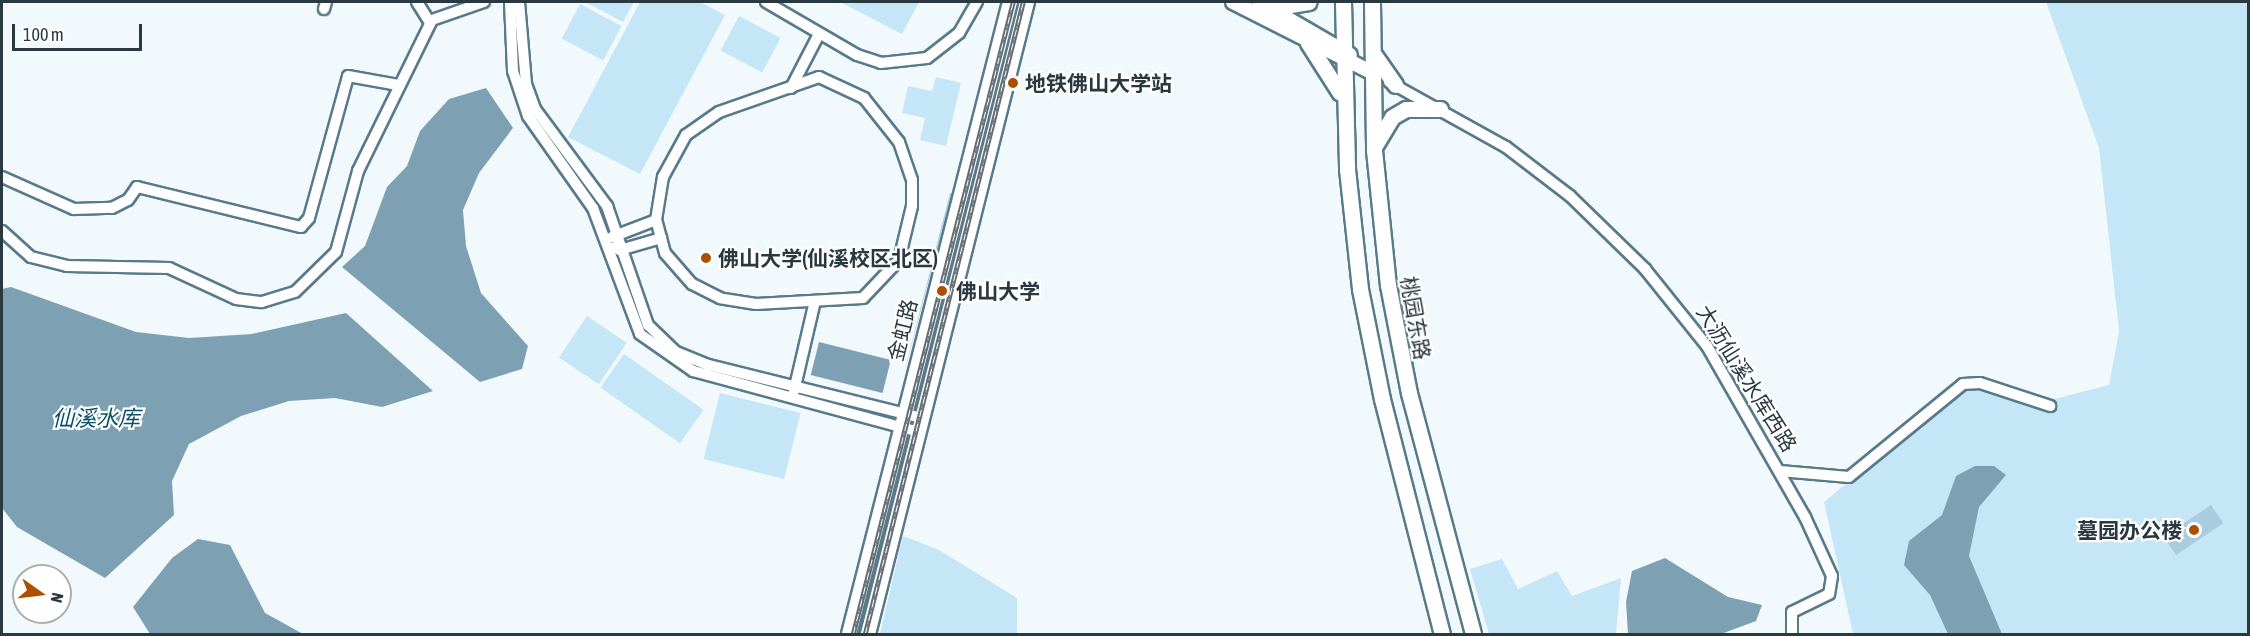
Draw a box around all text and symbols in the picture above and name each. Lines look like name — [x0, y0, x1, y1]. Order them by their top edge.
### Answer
scale bar — [15, 12, 146, 50]
text: 100 m — [23, 24, 64, 45]
place label: 地铁佛山大学站 — [1025, 70, 1172, 96]
marker: 地铁佛山大学站 — [1006, 76, 1020, 90]
place label: 佛山大学(仙溪校区北区) — [718, 245, 938, 271]
marker: 佛山大学(仙溪校区北区) — [699, 251, 713, 265]
street label: 桃园东路 — [1396, 274, 1436, 362]
place label: 佛山大学 — [956, 278, 1040, 304]
marker: 佛山大学 — [933, 282, 951, 300]
street label: 金虹路 — [882, 296, 922, 364]
street label: 大沥仙溪水库西路 — [1692, 300, 1802, 456]
water label: 仙溪水库 — [52, 406, 140, 432]
place label: 墓园办公楼 — [2077, 517, 2182, 543]
marker: 墓园办公楼 — [2187, 523, 2201, 537]
north arrow — [12, 564, 72, 624]
text: N — [48, 591, 67, 605]

